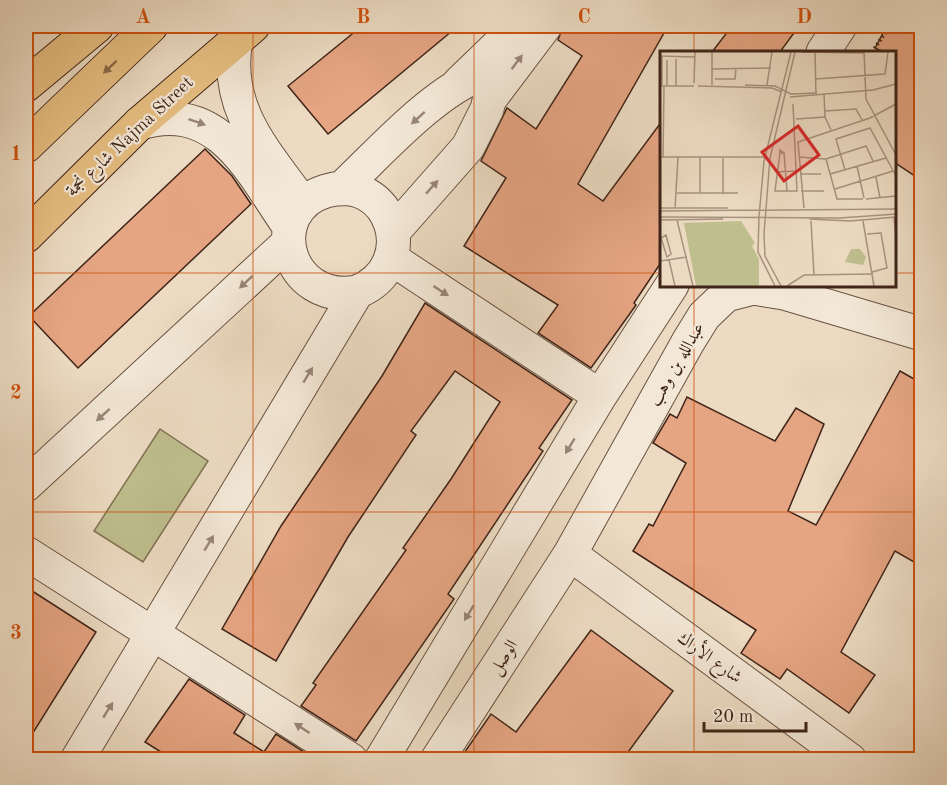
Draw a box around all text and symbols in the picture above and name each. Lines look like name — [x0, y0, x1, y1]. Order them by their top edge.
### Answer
text: A — [135, 8, 151, 28]
text: B — [356, 8, 370, 28]
text: C — [577, 8, 591, 28]
text: D — [796, 8, 812, 28]
inset map — [660, 51, 896, 286]
one-way arrow — [511, 54, 524, 70]
one-way arrow — [103, 59, 117, 73]
street label: شارع نجمة Najma Street — [62, 73, 200, 204]
one-way arrow — [410, 111, 425, 125]
one-way arrow — [188, 118, 206, 128]
text: 1 — [10, 145, 22, 165]
one-way arrow — [425, 180, 438, 195]
one-way arrow — [239, 275, 254, 288]
one-way arrow — [432, 285, 449, 296]
street label: عبدالله بن وهب — [646, 320, 710, 410]
one-way arrow — [303, 366, 313, 383]
text: 2 — [10, 384, 22, 404]
one-way arrow — [96, 408, 111, 421]
one-way arrow — [565, 438, 576, 454]
one-way arrow — [203, 535, 214, 551]
one-way arrow — [464, 605, 475, 621]
text: 3 — [10, 624, 22, 644]
street label: شارع الأراك — [671, 625, 748, 691]
street label: الوصل — [486, 637, 524, 680]
scale bar — [704, 695, 806, 733]
one-way arrow — [102, 702, 113, 718]
text: 20 m — [713, 708, 753, 726]
one-way arrow — [294, 723, 310, 734]

